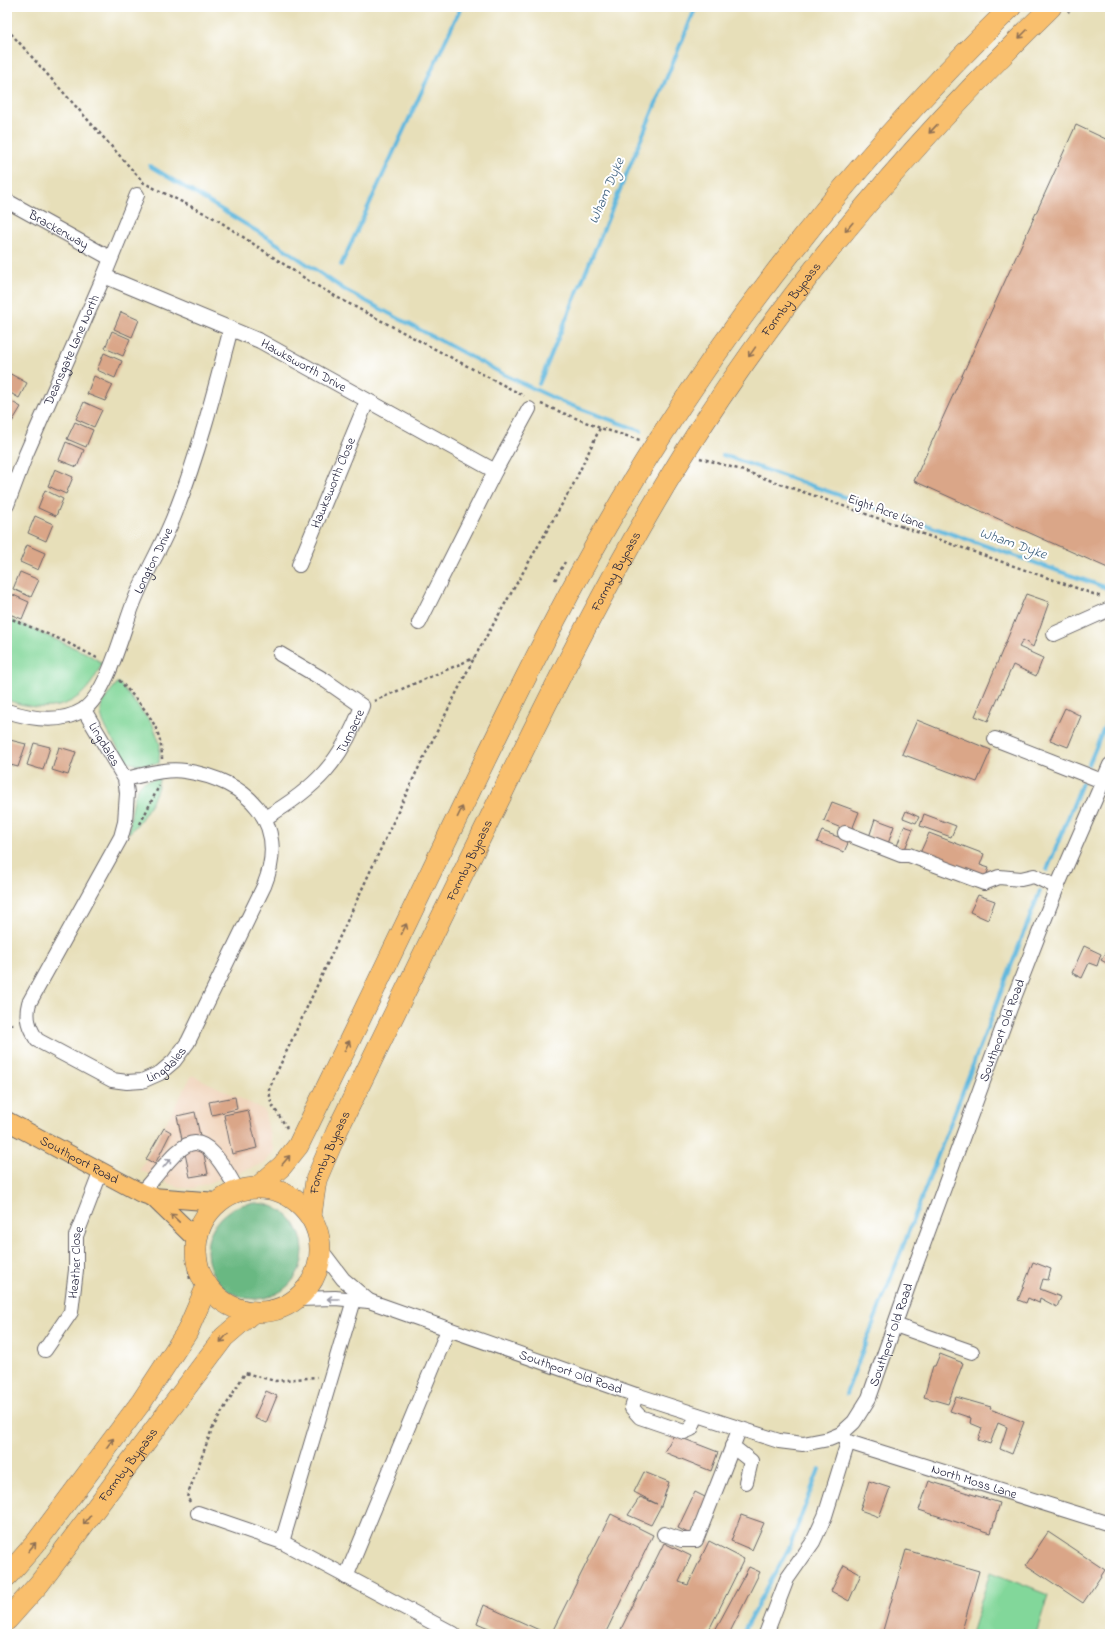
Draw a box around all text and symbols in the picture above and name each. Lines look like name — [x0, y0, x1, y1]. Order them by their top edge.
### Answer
one-way arrow — [1018, 29, 1028, 39]
one-way arrow — [929, 123, 938, 134]
water label: Wham Dyke — [584, 154, 631, 227]
street label: Brackenway — [24, 205, 92, 255]
one-way arrow — [844, 222, 853, 233]
street label: Formby Bypass — [756, 258, 826, 341]
street label: Deansgate Lane North — [39, 292, 104, 409]
street label: Hawksworth Drive — [257, 334, 350, 397]
one-way arrow — [748, 347, 756, 358]
street label: Hawksworth Close — [306, 434, 360, 531]
street label: Eight Acre Lane — [845, 489, 927, 536]
water label: Wham Dyke — [977, 523, 1050, 566]
street label: Longton Drive — [129, 524, 178, 597]
street label: Formby Bypass — [586, 527, 646, 616]
street label: Turnacre — [331, 707, 369, 757]
street label: Lingdales — [84, 719, 125, 770]
one-way arrow — [457, 806, 464, 818]
street label: Formby Bypass — [441, 816, 498, 905]
one-way arrow — [400, 923, 408, 935]
street label: Southport Old Road — [974, 976, 1030, 1084]
one-way arrow — [344, 1040, 351, 1052]
street label: Lingdales — [143, 1042, 191, 1087]
street label: Formby Bypass — [305, 1107, 355, 1196]
street label: Southport Road — [36, 1131, 123, 1189]
one-way arrow — [282, 1155, 291, 1166]
one-way arrow — [162, 1158, 171, 1169]
one-way arrow — [170, 1213, 180, 1223]
street label: Heather Close — [63, 1223, 89, 1300]
street label: Southport Old Road — [864, 1280, 918, 1389]
one-way arrow — [327, 1295, 340, 1303]
one-way arrow — [219, 1333, 228, 1343]
street label: Southport Old Road — [517, 1345, 626, 1399]
street label: Formby Bypass — [93, 1423, 163, 1507]
one-way arrow — [106, 1437, 115, 1448]
street label: North Moss Lane — [929, 1459, 1020, 1504]
one-way arrow — [83, 1515, 91, 1526]
one-way arrow — [28, 1541, 37, 1552]

